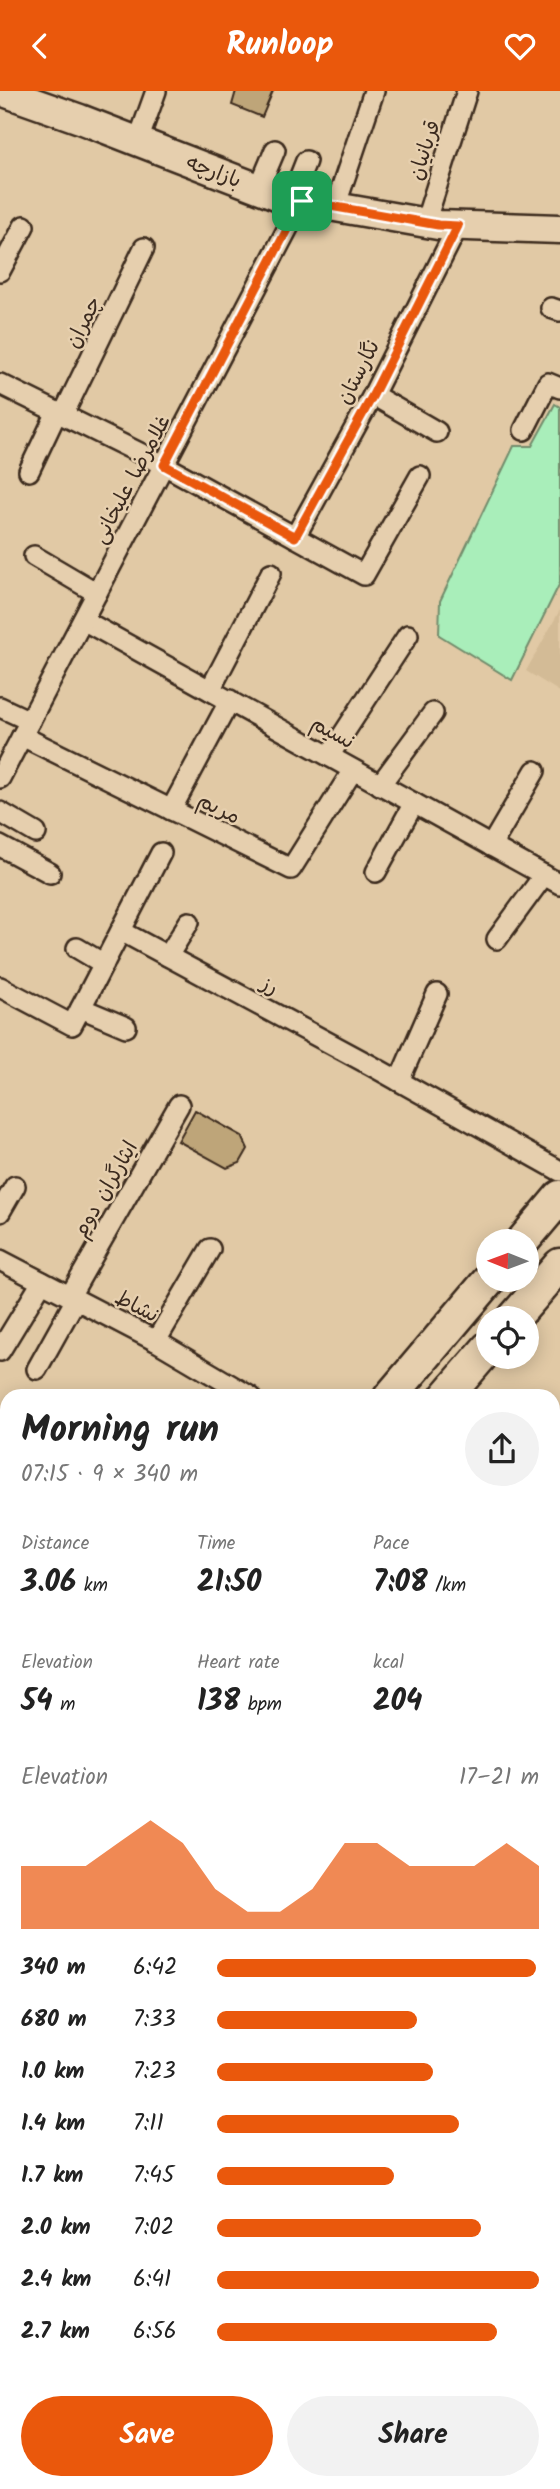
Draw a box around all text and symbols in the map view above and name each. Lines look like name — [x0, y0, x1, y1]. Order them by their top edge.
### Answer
text: Runloop — [226, 20, 334, 71]
icon: back — [21, 27, 59, 65]
icon: heart — [501, 27, 539, 65]
street label: قربانیان — [400, 116, 451, 185]
street label: بازارچه — [181, 147, 246, 198]
pin — [272, 171, 332, 231]
icon: arrive — [283, 182, 321, 220]
street label: چمران — [58, 291, 111, 354]
street label: نگارستان — [329, 335, 390, 411]
street label: غلامرضا علیخانی — [84, 409, 180, 550]
street label: نسیم — [304, 708, 360, 759]
street label: مریم — [191, 785, 246, 834]
street label: رز — [253, 967, 284, 1005]
street label: ایثارگران دوم — [65, 1135, 147, 1244]
north arrow — [476, 1229, 539, 1291]
map controls — [476, 1229, 539, 1369]
street label: نشاط — [108, 1282, 164, 1332]
button: locate — [476, 1306, 539, 1369]
text: Morning run — [21, 1401, 219, 1461]
button: share — [465, 1412, 539, 1486]
text: 07:15 · 9 × 340 m — [21, 1457, 198, 1493]
text: Distance — [21, 1529, 89, 1559]
text: Time — [197, 1529, 235, 1559]
text: Pace — [373, 1529, 409, 1559]
text: 3.06 — [21, 1559, 76, 1607]
text: 21:50 — [197, 1559, 262, 1607]
text: 7:08 — [373, 1559, 428, 1607]
text: km — [76, 1571, 108, 1601]
text: /km — [428, 1571, 466, 1601]
text: Elevation — [21, 1648, 93, 1678]
text: Heart rate — [197, 1648, 280, 1678]
text: kcal — [373, 1648, 404, 1678]
text: 54 — [21, 1678, 53, 1726]
text: 138 — [197, 1678, 240, 1726]
text: 204 — [373, 1678, 422, 1726]
text: m — [53, 1690, 75, 1720]
text: bpm — [240, 1690, 282, 1720]
text: Elevation — [21, 1760, 108, 1796]
text: 17–21 m — [459, 1760, 539, 1796]
text: 340 m — [21, 1950, 86, 1986]
text: 6:42 — [133, 1950, 177, 1986]
text: 680 m — [21, 2002, 87, 2038]
text: 7:33 — [133, 2002, 176, 2038]
text: 1.0 km — [21, 2054, 84, 2090]
text: 7:23 — [133, 2054, 176, 2090]
text: 1.4 km — [21, 2106, 85, 2142]
text: 7:11 — [133, 2106, 164, 2142]
text: 1.7 km — [21, 2158, 83, 2194]
text: 7:45 — [133, 2158, 174, 2194]
text: 2.0 km — [21, 2210, 91, 2246]
text: 7:02 — [133, 2210, 174, 2246]
text: 2.4 km — [21, 2262, 91, 2298]
text: 6:41 — [133, 2262, 171, 2298]
text: 2.7 km — [21, 2314, 90, 2350]
text: 6:56 — [133, 2314, 177, 2350]
button: Save — [21, 2396, 273, 2476]
button: Share — [287, 2396, 539, 2476]

